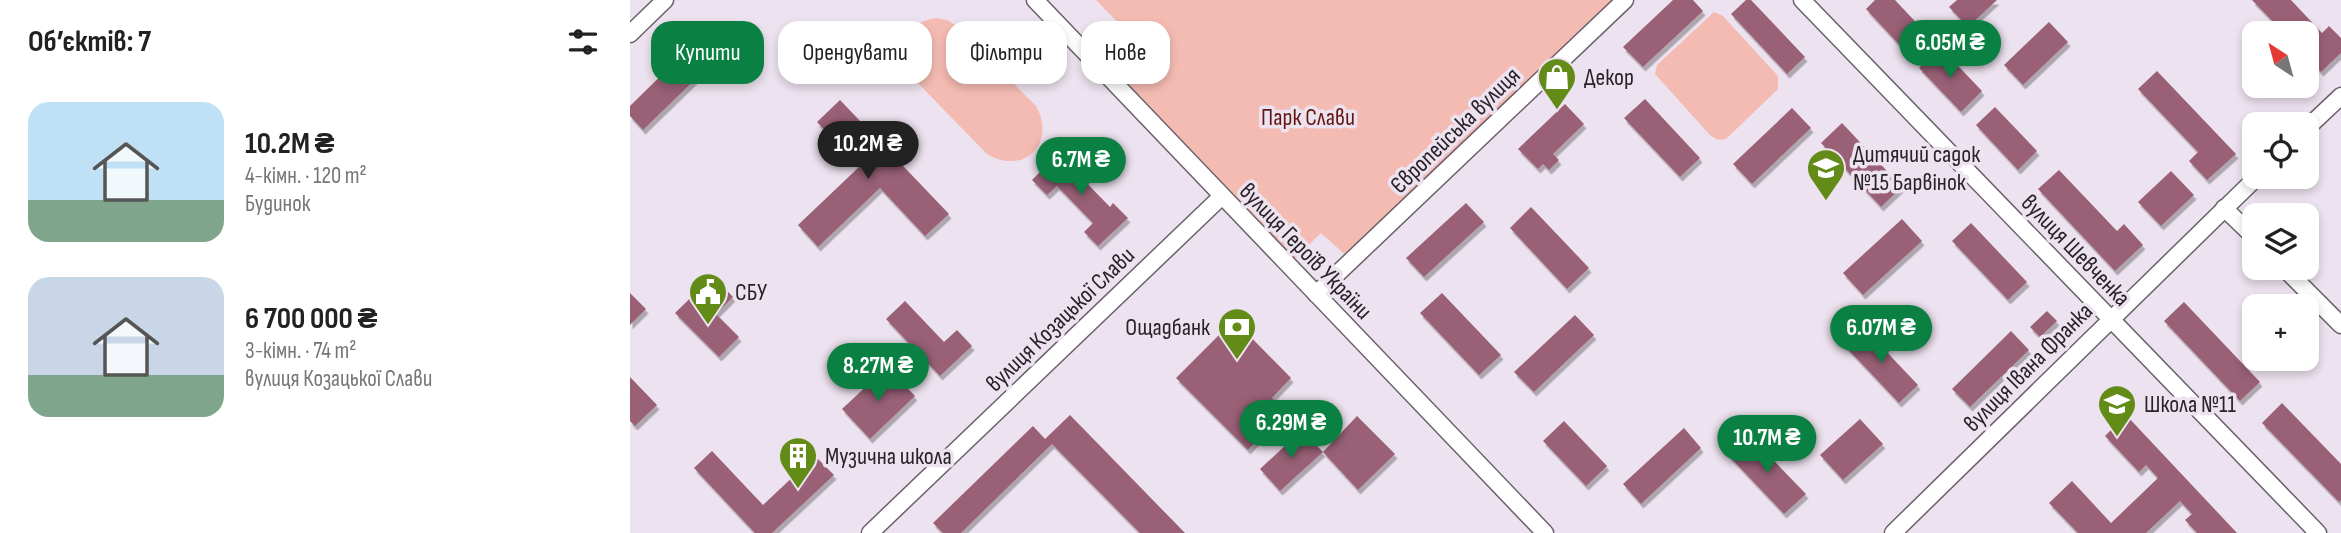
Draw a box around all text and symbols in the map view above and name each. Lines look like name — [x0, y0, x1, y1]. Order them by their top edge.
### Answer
pin: 6.05M ₴ — [1885, 20, 2015, 80]
chip: Купити — [651, 21, 764, 84]
chip: Орендувати — [778, 21, 932, 84]
chip: Фільтри — [946, 21, 1067, 84]
chip: Нове — [1081, 21, 1170, 84]
north arrow — [2242, 21, 2319, 98]
map controls — [2242, 21, 2319, 371]
icon: filters — [564, 23, 602, 61]
text: Об’єктів: 7 — [28, 24, 151, 60]
text: 6.05M ₴ — [1915, 29, 1985, 57]
shop icon: Декор — [1536, 56, 1578, 111]
street label: Європейська вулиця — [1384, 61, 1526, 200]
place label: Декор — [1584, 63, 1634, 92]
park label: Парк Слави — [1261, 103, 1355, 132]
button: locate — [2242, 112, 2319, 189]
pin: 10.2M ₴ — [803, 122, 933, 181]
text: 10.2M ₴ — [245, 126, 335, 162]
icon: home — [84, 130, 168, 214]
text: 10.2M ₴ — [834, 130, 902, 158]
pin: 6.7M ₴ — [1024, 138, 1138, 197]
place label: Дитячий садок №15 Барвінок — [1853, 140, 1981, 197]
text: 6.7M ₴ — [1052, 146, 1110, 174]
school or university icon: Дитячий садок №15 Барвінок — [1805, 147, 1847, 202]
text: 4-кімн. · 120 m² — [245, 162, 367, 190]
street label: вулиця Героїв України — [1233, 177, 1378, 326]
street label: вулиця Шевченка — [2015, 188, 2136, 312]
text: Будинок — [245, 190, 310, 218]
button: layers — [2242, 203, 2319, 280]
street label: вулиця Козацької Слави — [980, 241, 1141, 398]
public building icon: СБУ — [687, 271, 729, 326]
place label: СБУ — [735, 278, 767, 307]
button: + — [2242, 294, 2319, 371]
street label: вулиця Івана Франка — [1958, 297, 2099, 438]
text: 6 700 000 ₴ — [245, 301, 378, 337]
icon: home — [84, 305, 168, 389]
bank icon: Ощадбанк — [1216, 306, 1258, 361]
pin: 6.07M ₴ — [1816, 306, 1946, 365]
place label: Ощадбанк — [1125, 313, 1211, 342]
text: 6.07M ₴ — [1846, 314, 1916, 342]
text: 3-кімн. · 74 m² — [245, 337, 356, 365]
pin: 8.27M ₴ — [813, 344, 943, 403]
text: 8.27M ₴ — [843, 352, 913, 380]
text: вулиця Козацької Слави — [245, 365, 432, 393]
school or university icon: Школа №11 — [2096, 383, 2138, 438]
place label: Школа №11 — [2144, 390, 2236, 419]
pin: 6.29M ₴ — [1226, 400, 1356, 460]
text: 6.29M ₴ — [1256, 409, 1326, 437]
pin: 10.7M ₴ — [1702, 416, 1832, 475]
text: 10.7M ₴ — [1733, 424, 1801, 452]
building icon: Музична школа — [777, 435, 819, 490]
place label: Музична школа — [825, 442, 952, 471]

